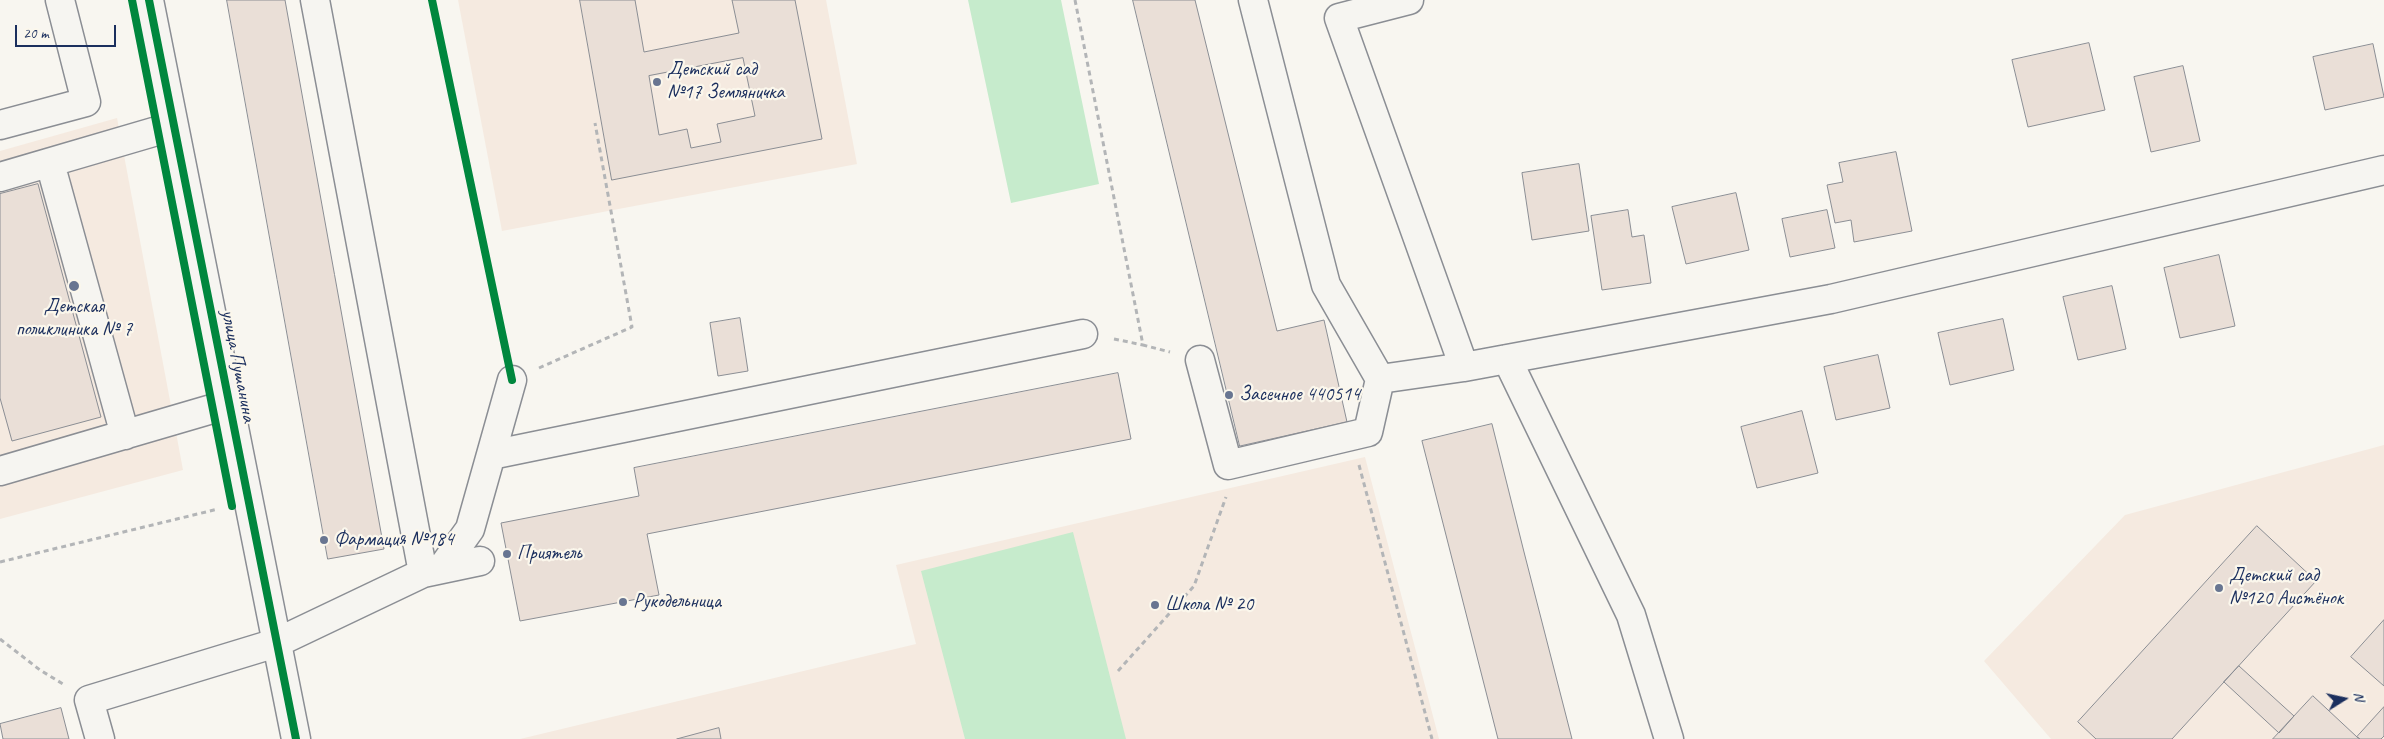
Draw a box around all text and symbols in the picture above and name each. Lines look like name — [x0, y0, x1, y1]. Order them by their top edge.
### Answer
scale bar — [18, 15, 119, 47]
text: 20 m — [23, 24, 49, 43]
place label: Детский сад №17 Земляничка — [667, 58, 784, 105]
marker: Детский сад №17 Земляничка — [651, 76, 663, 88]
marker: Детская поликлиника № 7 — [67, 279, 81, 293]
place label: Детская поликлиника № 7 — [16, 295, 132, 342]
street label: улица Пушанина — [215, 308, 261, 424]
place label: Засечное 440514 — [1239, 383, 1360, 407]
marker: Засечное 440514 — [1223, 389, 1235, 401]
place label: Фармация №184 — [334, 528, 454, 552]
marker: Фармация №184 — [318, 534, 330, 546]
place label: Приятель — [517, 542, 582, 566]
marker: Приятель — [501, 548, 513, 560]
place label: Детский сад №120 Аистёнок — [2229, 564, 2343, 611]
marker: Детский сад №120 Аистёнок — [2213, 582, 2225, 594]
place label: Рукодельница — [633, 590, 721, 614]
place label: Школа № 20 — [1165, 593, 1253, 617]
marker: Рукодельница — [617, 596, 629, 608]
marker: Школа № 20 — [1149, 599, 1161, 611]
north arrow — [2319, 674, 2369, 724]
text: N — [2350, 691, 2368, 702]

